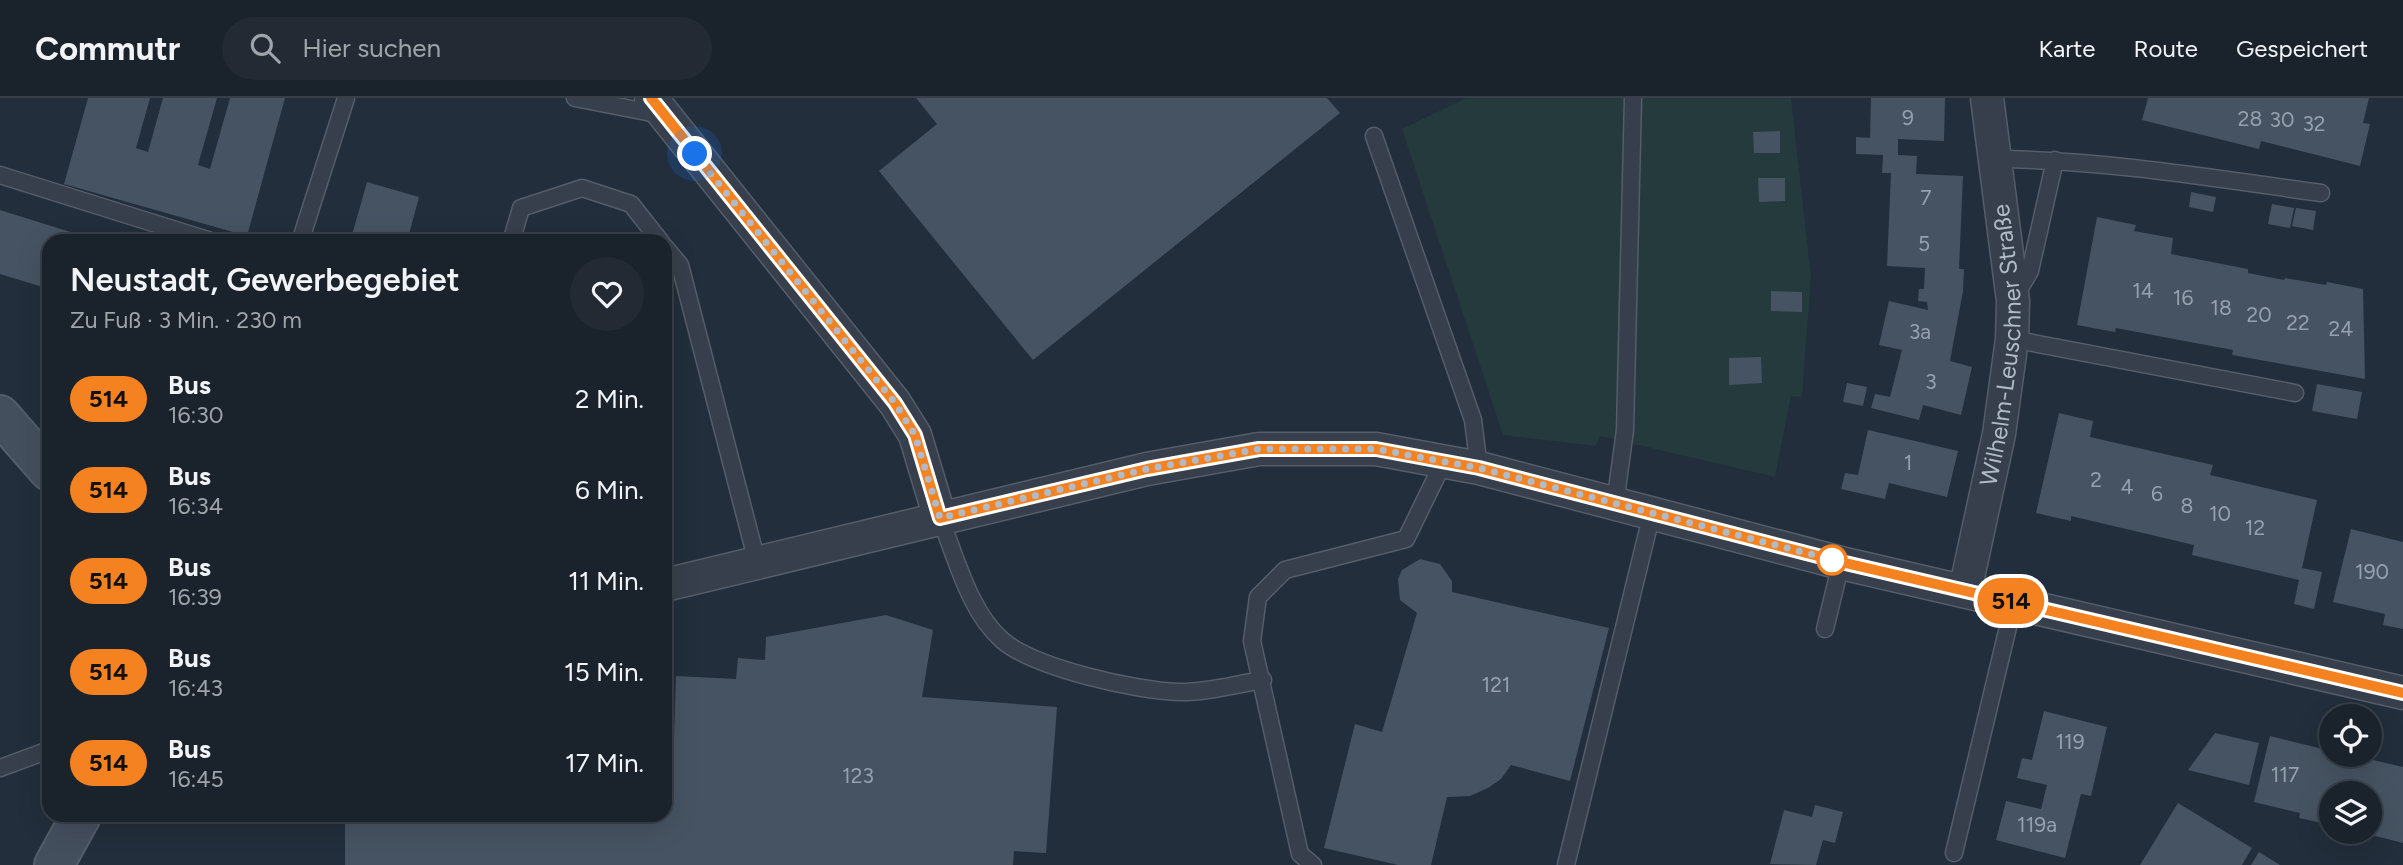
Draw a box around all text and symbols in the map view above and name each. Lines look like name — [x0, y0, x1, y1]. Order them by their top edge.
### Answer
search box — [222, 17, 712, 80]
text: Commutr — [35, 29, 180, 68]
icon: search — [246, 29, 284, 67]
text: Hier suchen — [302, 32, 441, 64]
text: Karte — [2039, 34, 2095, 63]
text: Route — [2133, 34, 2198, 63]
text: Gespeichert — [2236, 34, 2368, 63]
house number: 9 — [1902, 105, 1914, 130]
house number: 28 — [2238, 106, 2262, 131]
house number: 30 — [2270, 107, 2294, 132]
house number: 32 — [2302, 111, 2326, 136]
your location — [677, 136, 712, 171]
house number: 7 — [1920, 185, 1932, 210]
street label: Wilhelm-Leuschner Straße — [1973, 202, 2027, 488]
house number: 5 — [1918, 231, 1930, 256]
button: heart — [570, 257, 644, 331]
text: Neustadt, Gewerbegebiet — [70, 260, 460, 299]
house number: 14 — [2132, 278, 2154, 303]
house number: 16 — [2173, 285, 2193, 310]
house number: 18 — [2210, 295, 2232, 320]
house number: 20 — [2246, 302, 2272, 327]
text: Zu Fuß · 3 Min. · 230 m — [70, 306, 302, 334]
house number: 22 — [2286, 310, 2310, 335]
house number: 24 — [2329, 316, 2353, 341]
house number: 3a — [1909, 319, 1931, 344]
text: Bus — [168, 369, 211, 401]
house number: 3 — [1925, 369, 1937, 394]
text: 2 Min. — [575, 383, 644, 415]
text: 514 — [89, 384, 128, 413]
text: 16:30 — [168, 401, 224, 429]
house number: 1 — [1904, 450, 1912, 475]
text: Bus — [168, 460, 211, 492]
house number: 2 — [2090, 467, 2102, 492]
text: 6 Min. — [575, 474, 644, 506]
house number: 4 — [2120, 474, 2134, 499]
text: 514 — [89, 475, 128, 504]
house number: 6 — [2151, 481, 2163, 506]
text: 16:34 — [168, 492, 223, 520]
house number: 8 — [2181, 493, 2193, 518]
house number: 10 — [2209, 501, 2231, 526]
house number: 12 — [2245, 515, 2265, 540]
unlabelled marker — [1817, 545, 1847, 575]
text: Bus — [168, 551, 211, 583]
house number: 190 — [2355, 559, 2389, 584]
text: 11 Min. — [568, 565, 644, 597]
text: 514 — [89, 566, 128, 595]
line badge: 514 — [1971, 578, 2051, 624]
text: 16:39 — [168, 583, 222, 611]
text: 514 — [1991, 586, 2031, 615]
text: Bus — [168, 642, 211, 674]
text: 15 Min. — [564, 656, 644, 688]
text: 514 — [89, 657, 128, 686]
house number: 121 — [1481, 672, 1511, 697]
text: 16:43 — [168, 674, 223, 702]
map controls — [2319, 704, 2382, 844]
button: locate — [2319, 704, 2382, 767]
house number: 119 — [2055, 729, 2085, 754]
text: Bus — [168, 733, 211, 765]
text: 17 Min. — [565, 747, 644, 779]
text: 514 — [89, 748, 128, 777]
house number: 117 — [2271, 762, 2299, 787]
house number: 123 — [842, 763, 874, 788]
text: 16:45 — [168, 765, 224, 793]
button: layers — [2319, 781, 2382, 844]
house number: 119a — [2017, 812, 2057, 837]

